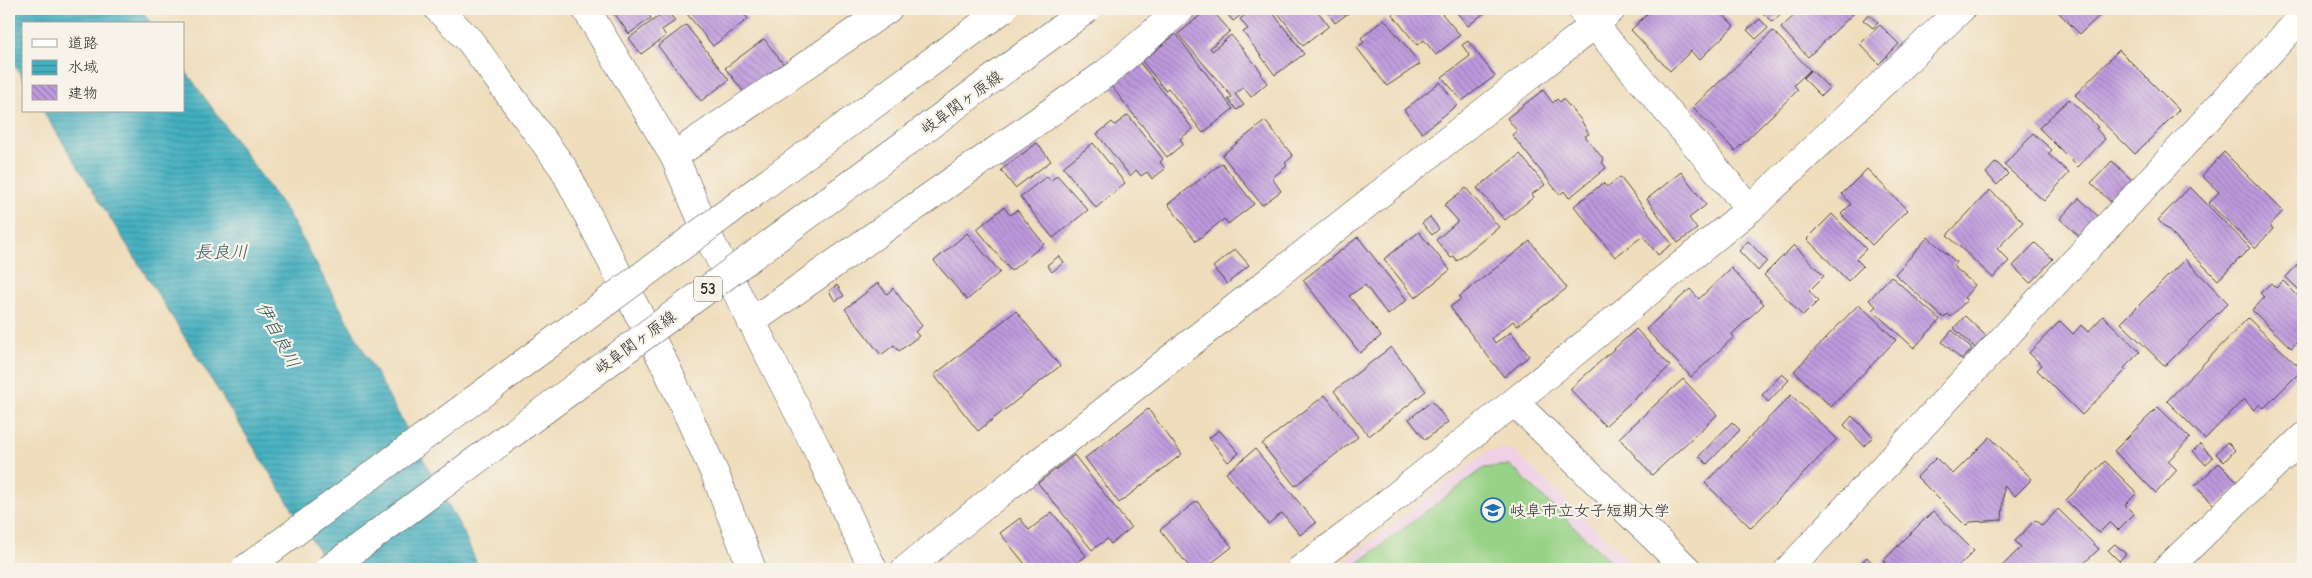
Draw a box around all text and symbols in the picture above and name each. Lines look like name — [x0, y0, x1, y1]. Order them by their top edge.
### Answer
legend — [22, 22, 185, 112]
text: 道路 — [68, 34, 98, 52]
text: 水域 — [68, 58, 98, 76]
street label: 岐阜関ヶ原線 — [917, 67, 1006, 138]
text: 建物 — [68, 84, 98, 102]
water label: 長良川 — [194, 242, 248, 263]
road number: 53 — [694, 276, 722, 302]
water label: 伊自良川 — [251, 299, 304, 372]
street label: 岐阜関ヶ原線 — [591, 307, 680, 378]
school or university icon: 岐阜市立女子短期大学 — [1480, 497, 1506, 523]
place label: 岐阜市立女子短期大学 — [1510, 502, 1670, 520]

